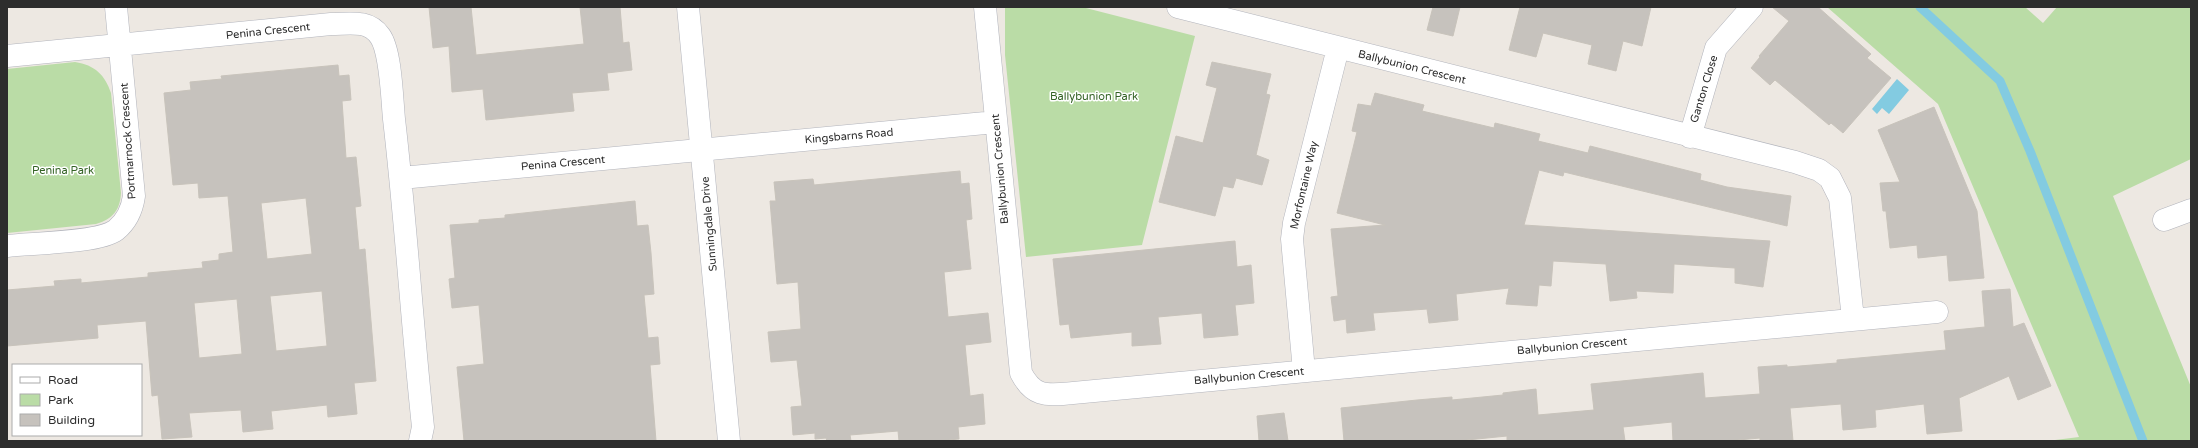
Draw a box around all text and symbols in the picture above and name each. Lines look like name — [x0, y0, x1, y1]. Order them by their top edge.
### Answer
street label: Penina Crescent — [225, 20, 311, 42]
street label: Ballybunion Crescent — [1357, 47, 1467, 87]
street label: Ganton Close — [1688, 54, 1720, 124]
street label: Portmarnock Crescent — [117, 82, 139, 200]
park label: Ballybunion Park — [1050, 90, 1138, 103]
street label: Ballybunion Crescent — [989, 113, 1011, 225]
street label: Kingsbarns Road — [804, 126, 894, 146]
street label: Morfontaine Way — [1288, 140, 1320, 230]
street label: Penina Crescent — [520, 153, 606, 173]
park label: Penina Park — [32, 164, 94, 177]
street label: Sunningdale Drive — [698, 176, 720, 272]
street label: Ballybunion Crescent — [1516, 335, 1628, 357]
legend — [12, 364, 142, 436]
street label: Ballybunion Crescent — [1193, 365, 1305, 387]
text: Road — [48, 373, 78, 387]
text: Park — [48, 393, 74, 407]
text: Building — [48, 413, 95, 427]

